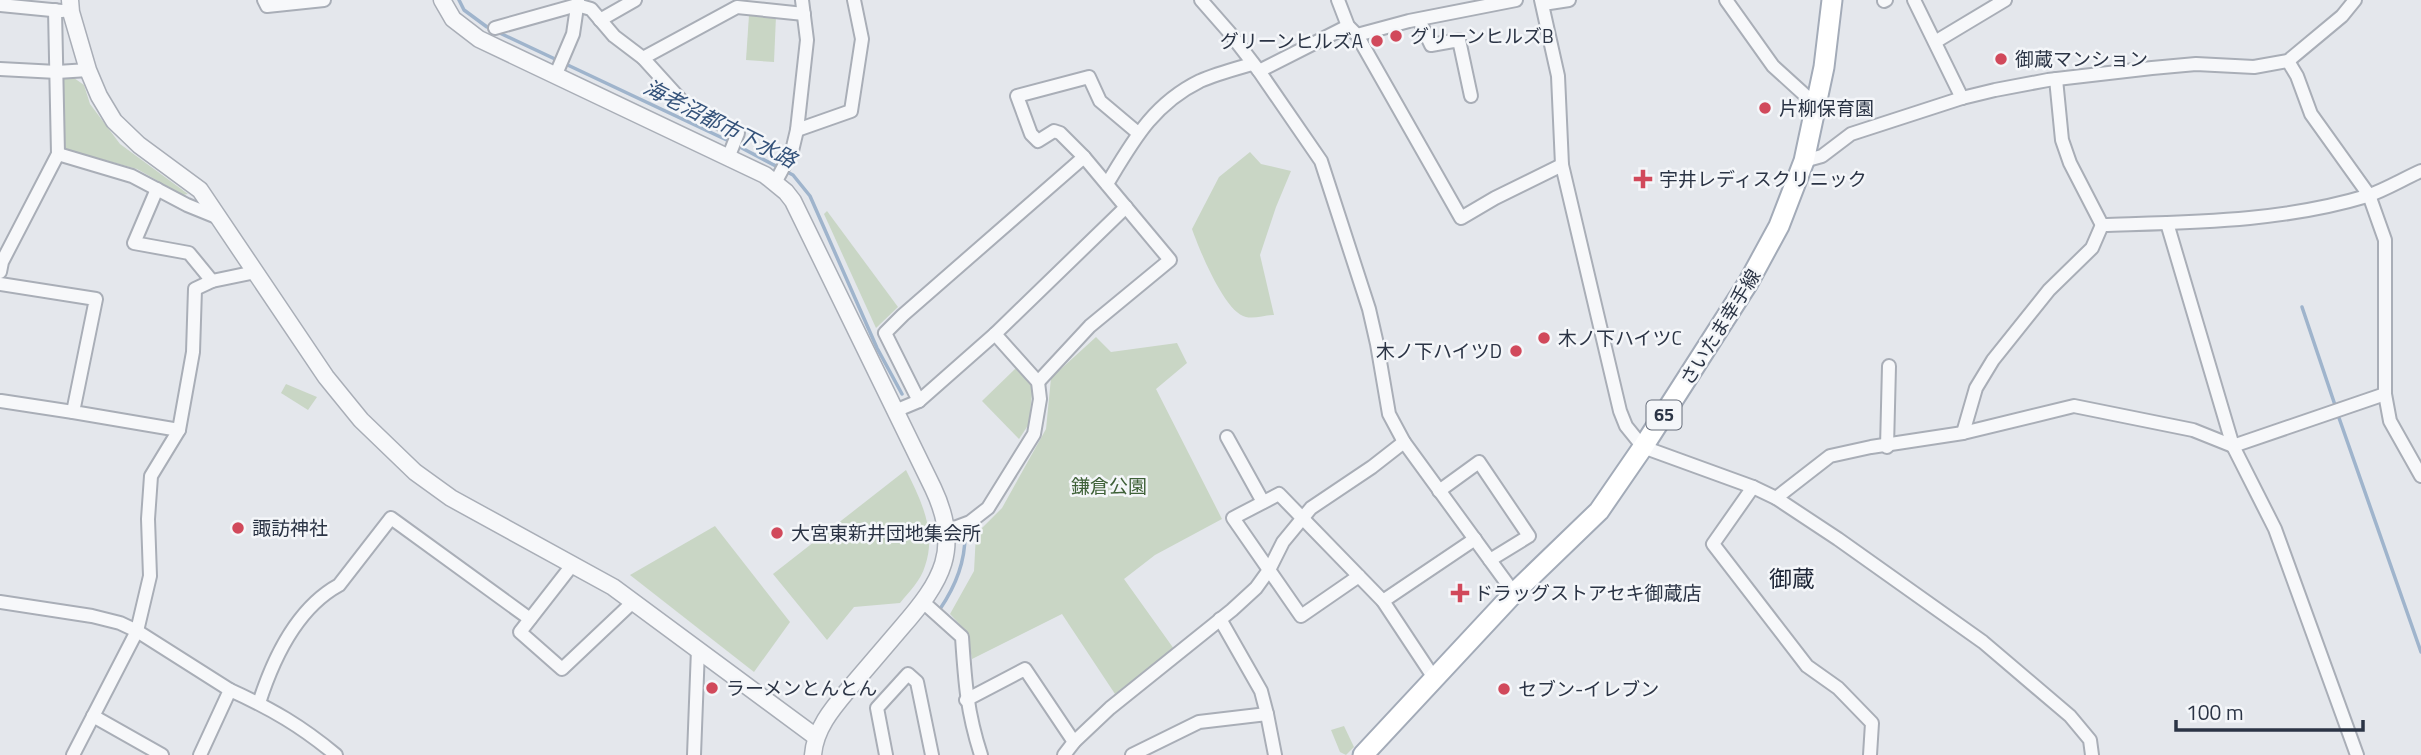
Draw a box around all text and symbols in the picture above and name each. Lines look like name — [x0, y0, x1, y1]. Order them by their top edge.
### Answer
place label: グリーンヒルズB — [1410, 21, 1554, 50]
place label: グリーンヒルズA — [1220, 26, 1363, 55]
marker: グリーンヒルズB — [1388, 28, 1404, 44]
marker: グリーンヒルズA — [1369, 33, 1385, 49]
place label: 御蔵マンション — [2015, 44, 2148, 73]
marker: 御蔵マンション — [1993, 51, 2009, 67]
water label: 海老沼都市下水路 — [638, 71, 804, 176]
place label: 片柳保育園 — [1779, 93, 1874, 122]
marker: 片柳保育園 — [1757, 100, 1773, 116]
place label: 宇井レディスクリニック — [1659, 164, 1867, 193]
marker: 宇井レディスクリニック — [1633, 169, 1653, 189]
street label: さいたま幸手線 — [1672, 263, 1767, 391]
place label: 木ノ下ハイツC — [1558, 323, 1682, 352]
marker: 木ノ下ハイツC — [1536, 330, 1552, 346]
place label: 木ノ下ハイツD — [1376, 336, 1502, 365]
marker: 木ノ下ハイツD — [1508, 343, 1524, 359]
road number: 65 — [1646, 400, 1682, 430]
park label: 鎌倉公園 — [1071, 471, 1147, 500]
place label: 諏訪神社 — [252, 513, 328, 542]
place label: 大宮東新井団地集会所 — [791, 518, 981, 547]
marker: 諏訪神社 — [230, 520, 246, 536]
marker: 大宮東新井団地集会所 — [769, 525, 785, 541]
district label: 御蔵 — [1769, 561, 1815, 596]
place label: ドラッグストアセキ御蔵店 — [1474, 578, 1702, 607]
marker: ドラッグストアセキ御蔵店 — [1452, 585, 1468, 601]
place label: ラーメンとんとん — [726, 673, 877, 702]
place label: セブン-イレブン — [1518, 674, 1659, 703]
marker: ラーメンとんとん — [704, 680, 720, 696]
marker: セブン-イレブン — [1496, 681, 1512, 697]
scale bar — [2176, 688, 2363, 732]
text: 100 m — [2186, 696, 2243, 728]

